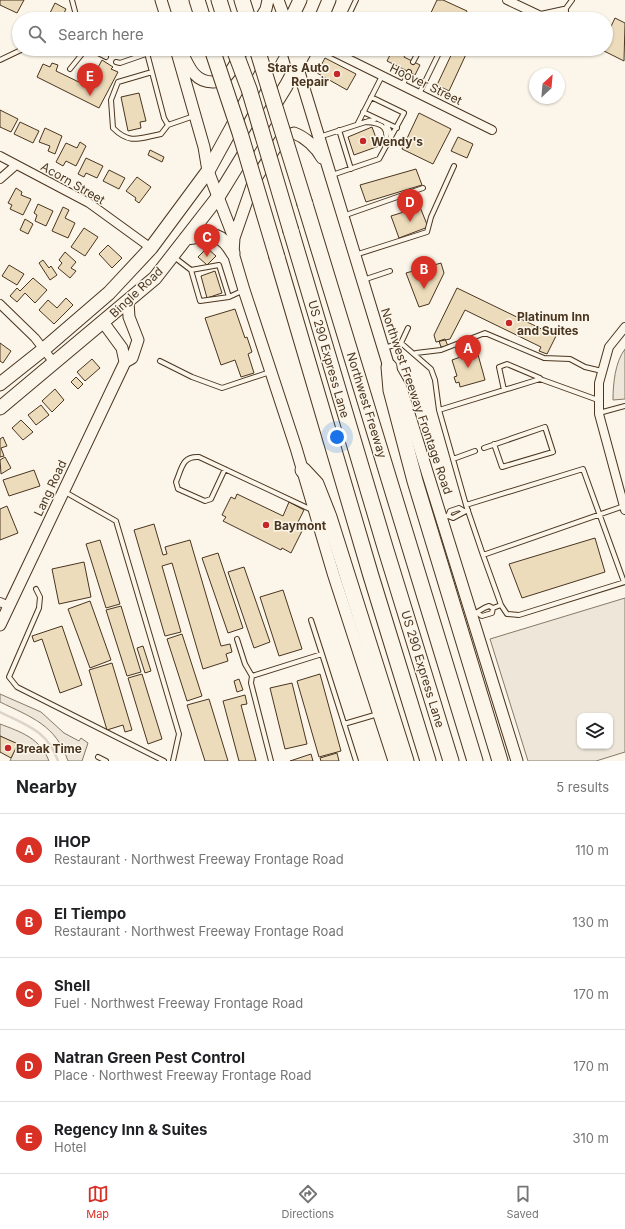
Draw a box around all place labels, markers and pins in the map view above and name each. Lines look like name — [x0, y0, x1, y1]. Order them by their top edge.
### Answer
place label: Stars Auto Repair — [267, 60, 329, 89]
pin: E — [77, 63, 103, 96]
marker: Stars Auto Repair — [332, 69, 342, 79]
place label: Wendy's — [371, 134, 423, 149]
marker: Wendy's — [358, 136, 368, 146]
pin: D — [397, 189, 423, 222]
pin: C — [194, 224, 220, 257]
pin: B — [411, 256, 437, 289]
place label: Platinum Inn and Suites — [517, 309, 590, 338]
marker: Platinum Inn and Suites — [504, 318, 514, 328]
pin: A — [455, 335, 481, 368]
place label: Baymont — [274, 518, 327, 533]
marker: Baymont — [261, 520, 271, 530]
place label: Break Time — [16, 741, 82, 756]
marker: Break Time — [3, 743, 13, 753]

